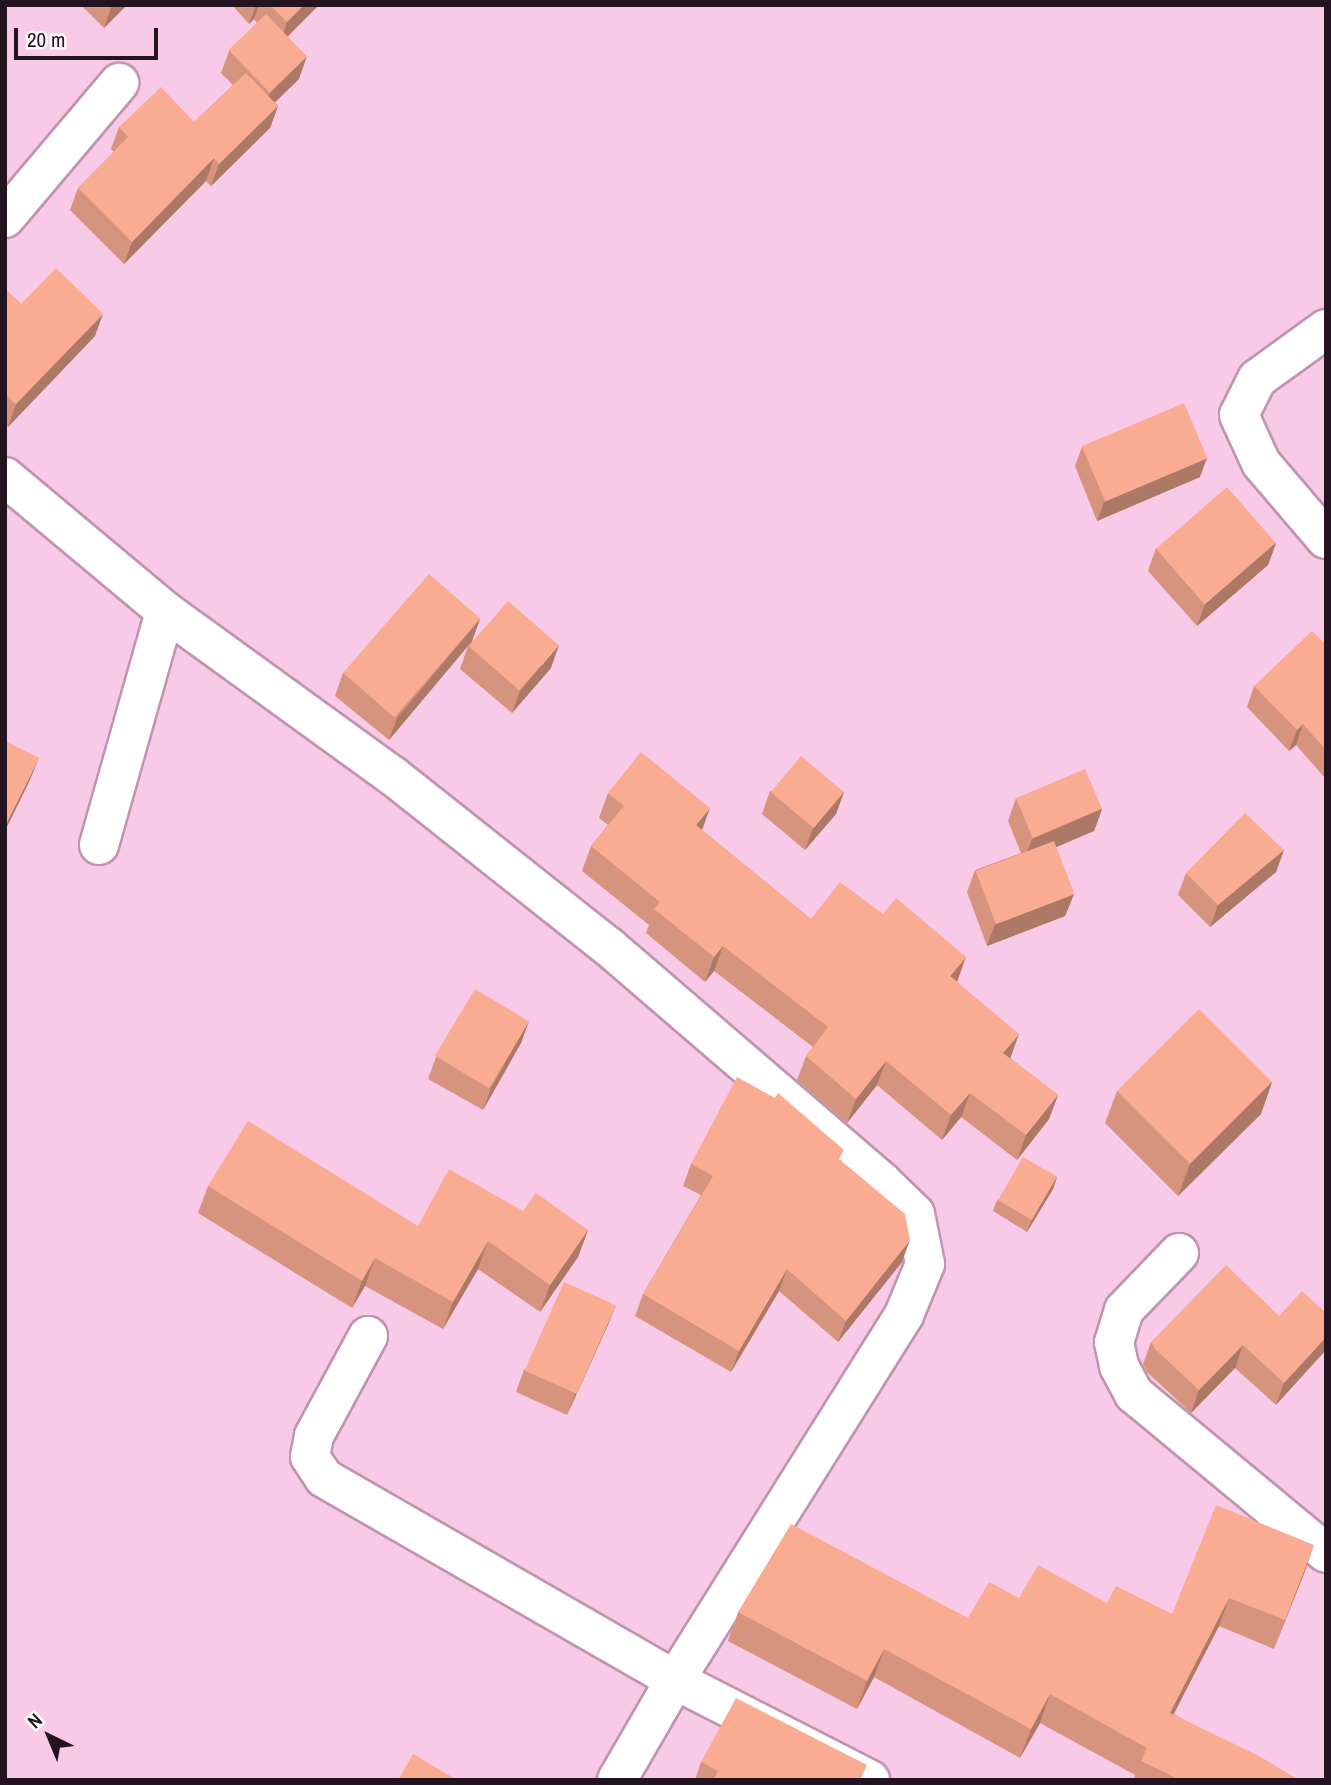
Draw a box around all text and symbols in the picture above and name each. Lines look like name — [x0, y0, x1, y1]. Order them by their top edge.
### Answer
scale bar — [18, 14, 161, 58]
text: 20 m — [27, 25, 65, 54]
north arrow — [14, 1701, 84, 1771]
text: N — [22, 1707, 48, 1734]

